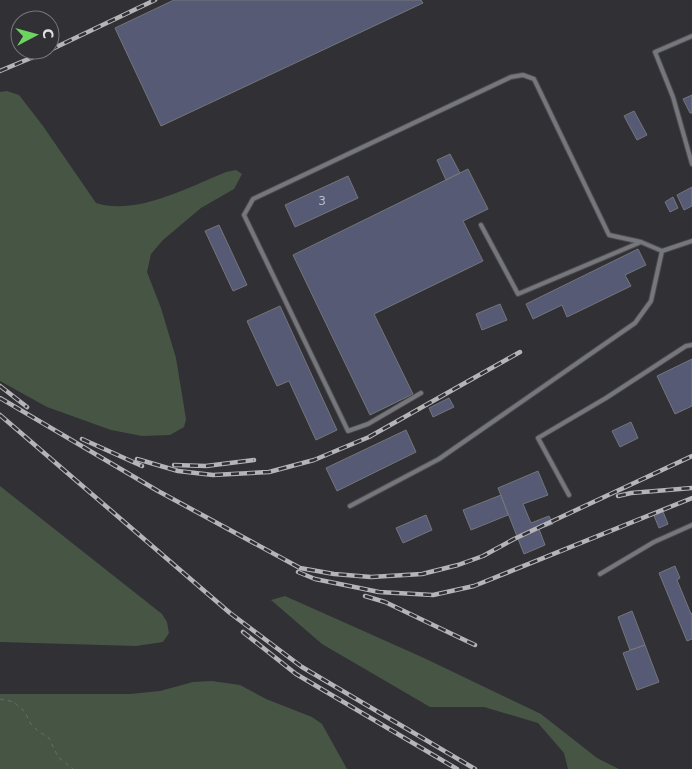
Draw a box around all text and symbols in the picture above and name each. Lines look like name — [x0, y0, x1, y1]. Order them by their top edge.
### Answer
north arrow — [10, 10, 60, 60]
text: С — [39, 28, 56, 40]
house number: 3 — [318, 194, 326, 208]

